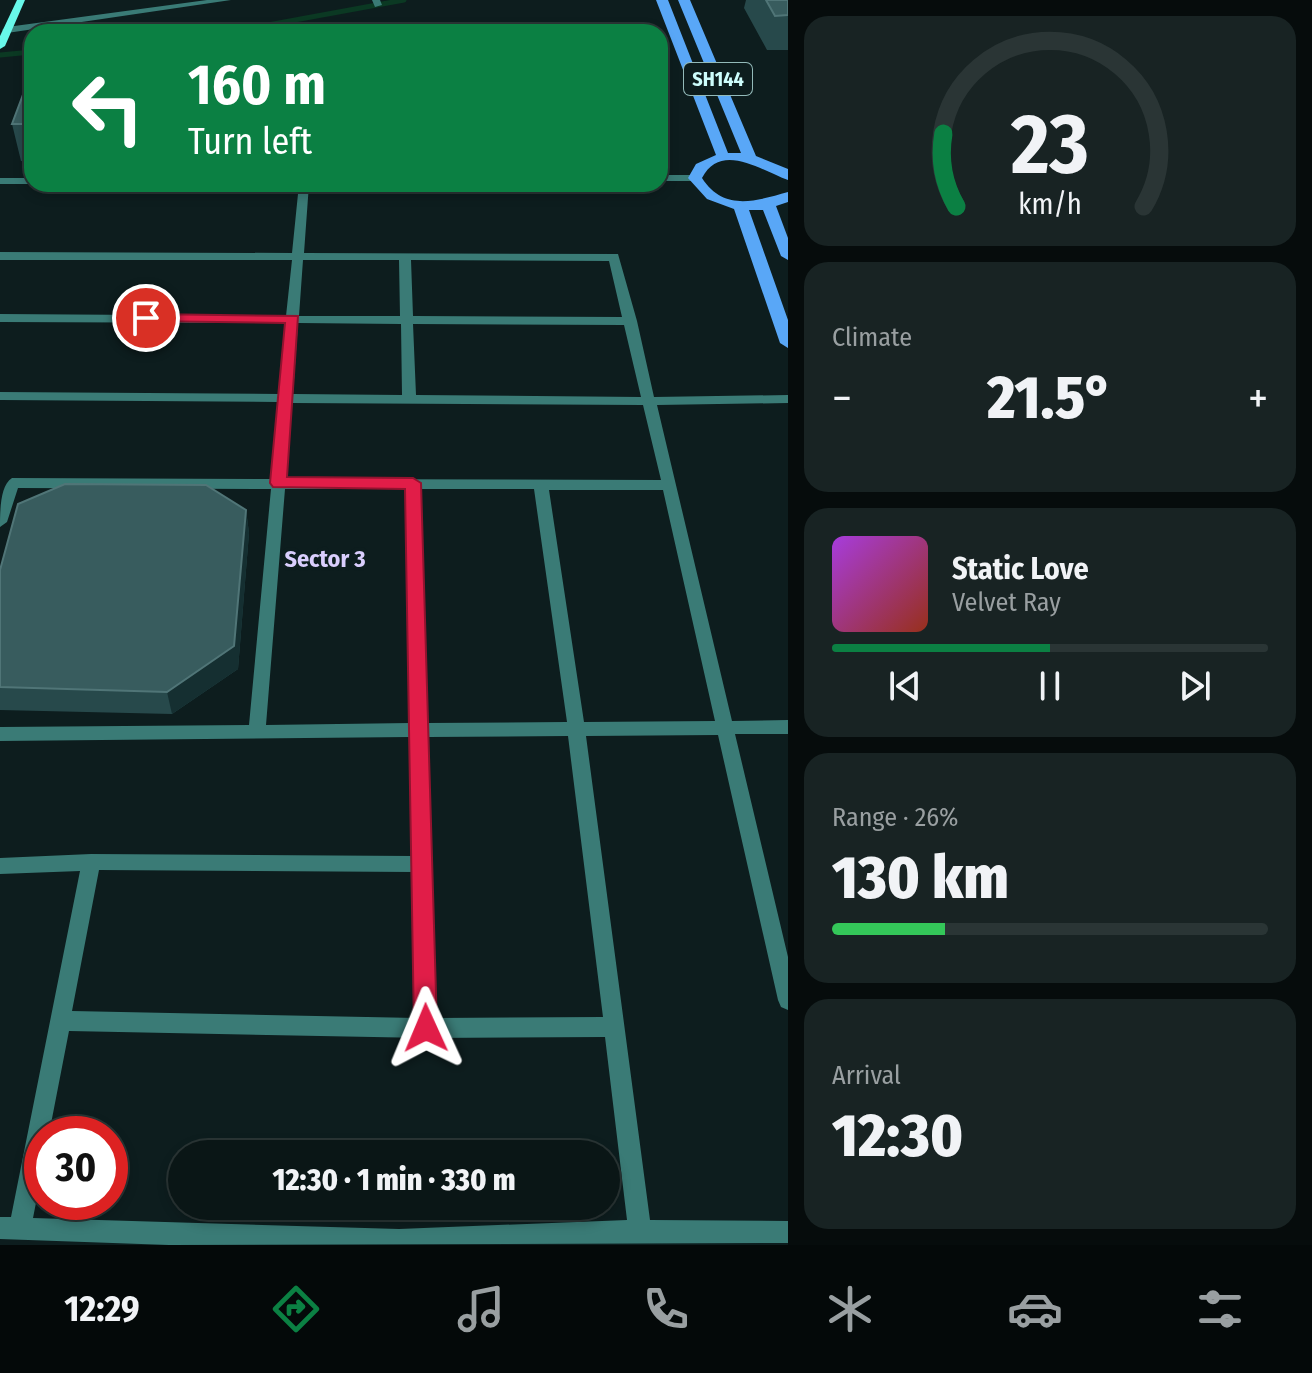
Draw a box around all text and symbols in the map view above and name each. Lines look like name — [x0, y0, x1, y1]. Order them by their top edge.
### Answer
text: 160 m — [188, 52, 326, 119]
icon: left — [56, 56, 160, 160]
road number: SH144 — [684, 63, 752, 95]
text: 23 — [1010, 94, 1089, 194]
text: Turn left — [188, 120, 312, 164]
text: km/h — [1018, 187, 1082, 222]
pin — [112, 284, 180, 352]
icon: arrive — [124, 296, 168, 340]
text: Climate — [832, 322, 912, 353]
text: 21.5° — [987, 362, 1113, 434]
text: − — [832, 372, 852, 425]
text: + — [1248, 372, 1268, 425]
district label: Sector 3 — [284, 545, 366, 573]
text: Static Love — [952, 551, 1089, 587]
text: Velvet Ray — [952, 587, 1061, 618]
icon: previous — [883, 664, 927, 708]
icon: pause — [1028, 664, 1072, 708]
icon: next — [1173, 664, 1217, 708]
text: Range · 26% — [832, 802, 959, 833]
text: 130 km — [832, 842, 1009, 914]
position arrow — [384, 986, 468, 1070]
text: Arrival — [832, 1060, 901, 1091]
text: 12:30 — [832, 1100, 963, 1172]
speed limit sign: 30 — [24, 1116, 128, 1220]
text: 12:30 · 1 min · 330 m — [273, 1162, 515, 1198]
icon: directions — [268, 1281, 324, 1337]
icon: music — [453, 1281, 509, 1337]
icon: phone — [638, 1281, 694, 1337]
icon: climate — [822, 1281, 878, 1337]
icon: car — [1007, 1281, 1063, 1337]
icon: filters — [1192, 1281, 1248, 1337]
text: 12:29 — [64, 1287, 140, 1331]

